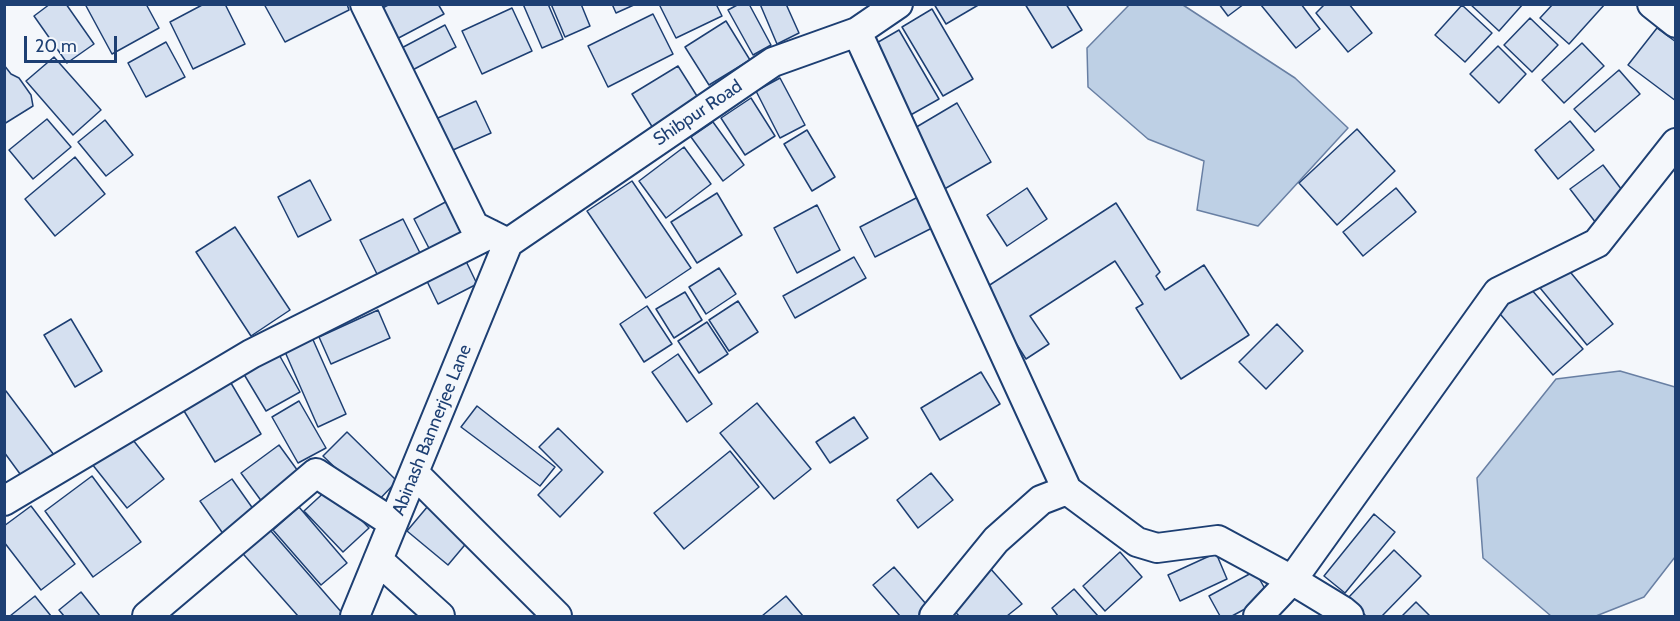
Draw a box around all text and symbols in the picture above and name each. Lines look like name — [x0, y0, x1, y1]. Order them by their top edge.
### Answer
scale bar — [27, 24, 120, 62]
text: 20 m — [35, 35, 77, 57]
street label: Shibpur Road — [650, 75, 746, 151]
street label: Abinash Bannerjee Lane — [388, 341, 476, 519]

